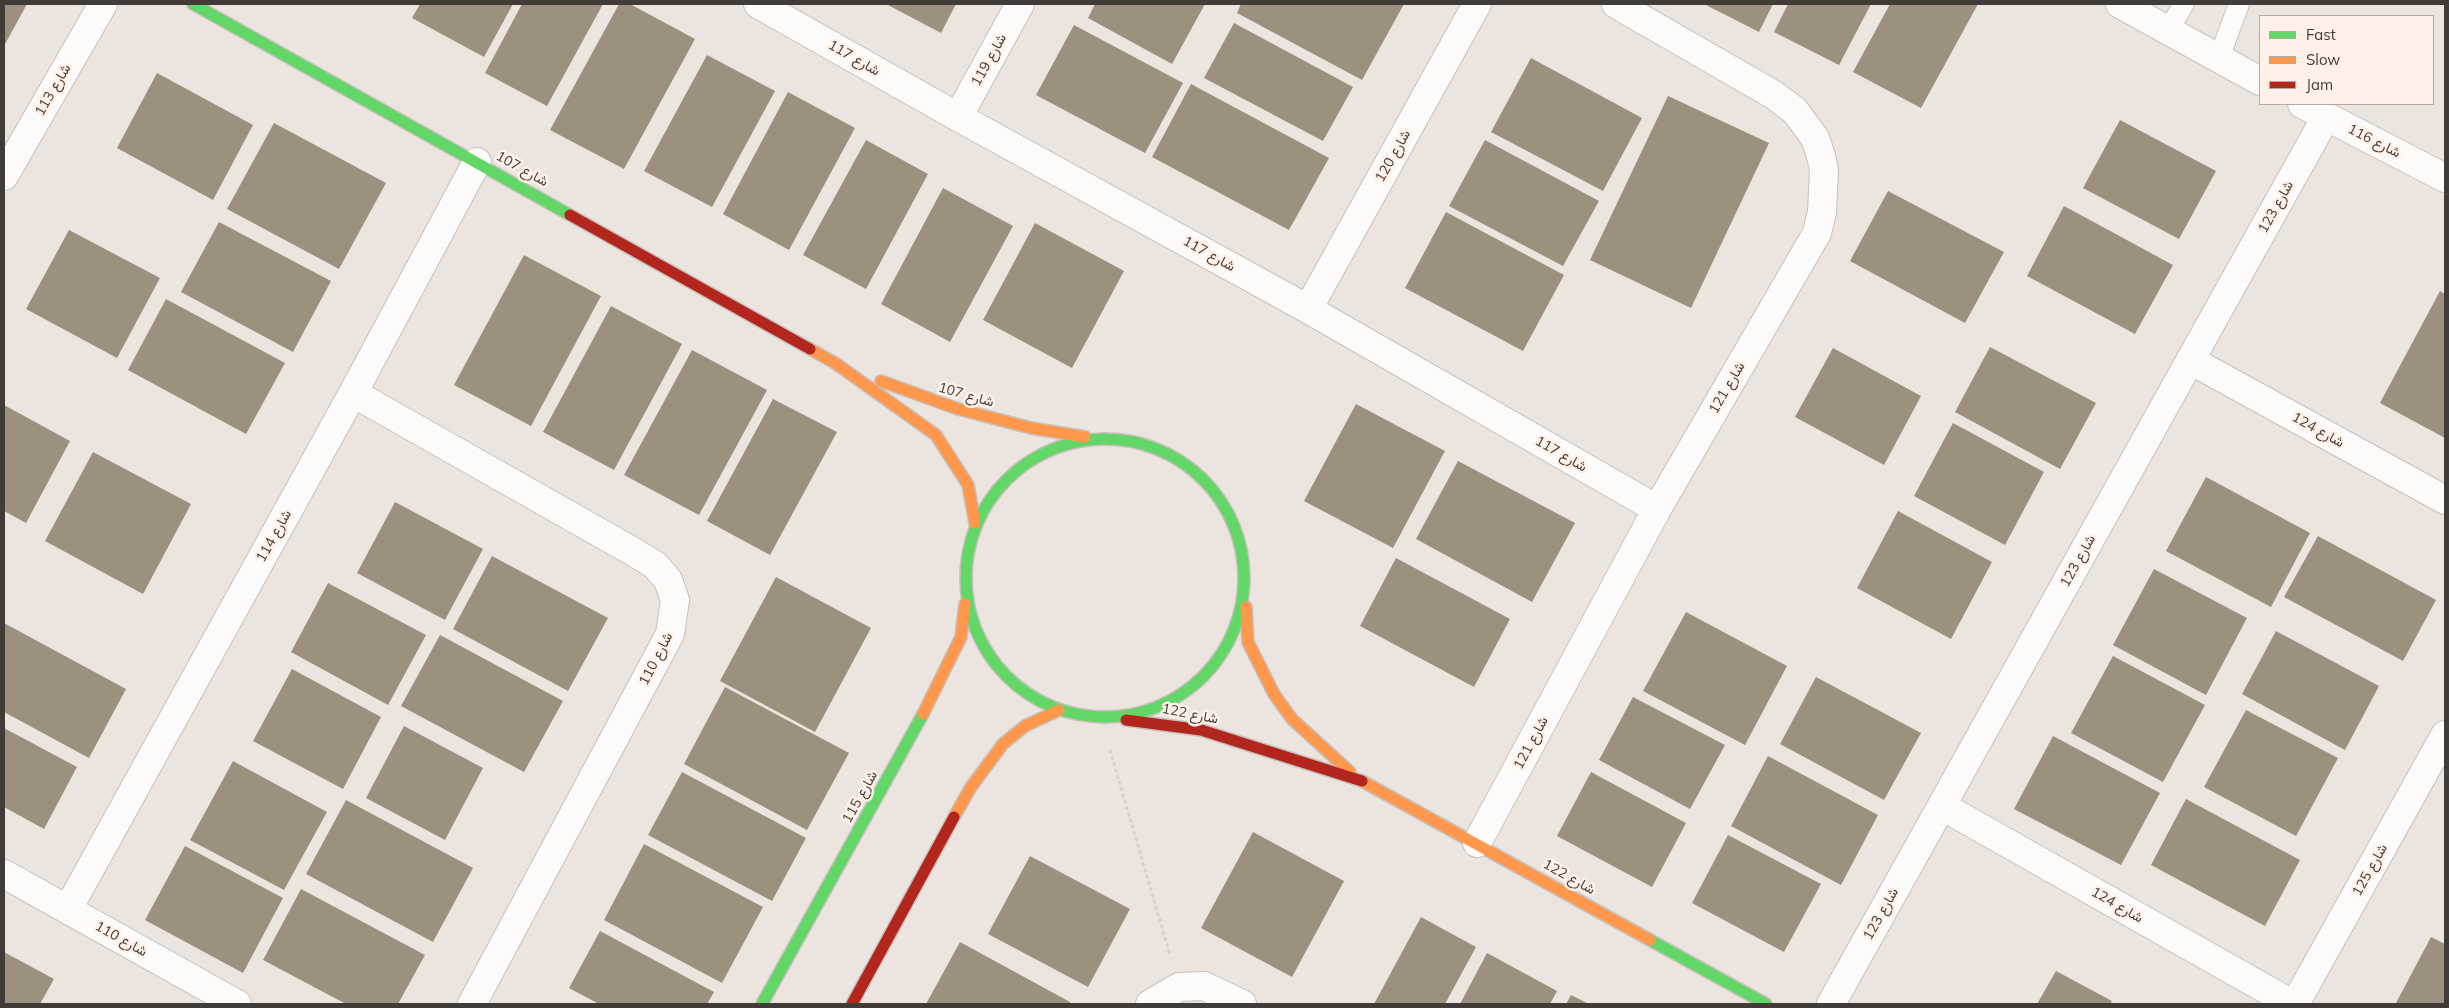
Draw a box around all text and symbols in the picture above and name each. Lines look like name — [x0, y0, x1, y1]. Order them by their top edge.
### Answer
legend — [2259, 15, 2434, 105]
text: Fast — [2306, 25, 2336, 44]
street label: شارع 119 — [968, 31, 1010, 89]
street label: شارع 117 — [825, 36, 883, 80]
text: Slow — [2306, 50, 2340, 69]
street label: شارع 113 — [31, 61, 75, 119]
text: Jam — [2306, 75, 2333, 94]
street label: شارع 116 — [2345, 121, 2403, 161]
street label: شارع 120 — [1372, 127, 1414, 185]
street label: شارع 107 — [493, 148, 551, 190]
street label: شارع 123 — [2255, 178, 2297, 236]
street label: شارع 117 — [1180, 233, 1238, 275]
street label: شارع 121 — [1705, 359, 1749, 417]
street label: شارع 107 — [936, 379, 996, 411]
street label: شارع 124 — [2289, 409, 2347, 451]
street label: شارع 117 — [1532, 432, 1590, 476]
street label: شارع 114 — [253, 507, 295, 565]
street label: شارع 123 — [2057, 532, 2099, 590]
street label: شارع 110 — [636, 630, 676, 688]
street label: شارع 122 — [1160, 700, 1220, 728]
street label: شارع 121 — [1510, 714, 1552, 772]
street label: شارع 115 — [839, 768, 881, 826]
street label: شارع 125 — [2349, 841, 2391, 899]
street label: شارع 122 — [1540, 856, 1598, 898]
street label: شارع 124 — [2088, 883, 2146, 927]
street label: شارع 123 — [1860, 885, 1902, 943]
street label: شارع 110 — [92, 918, 150, 960]

